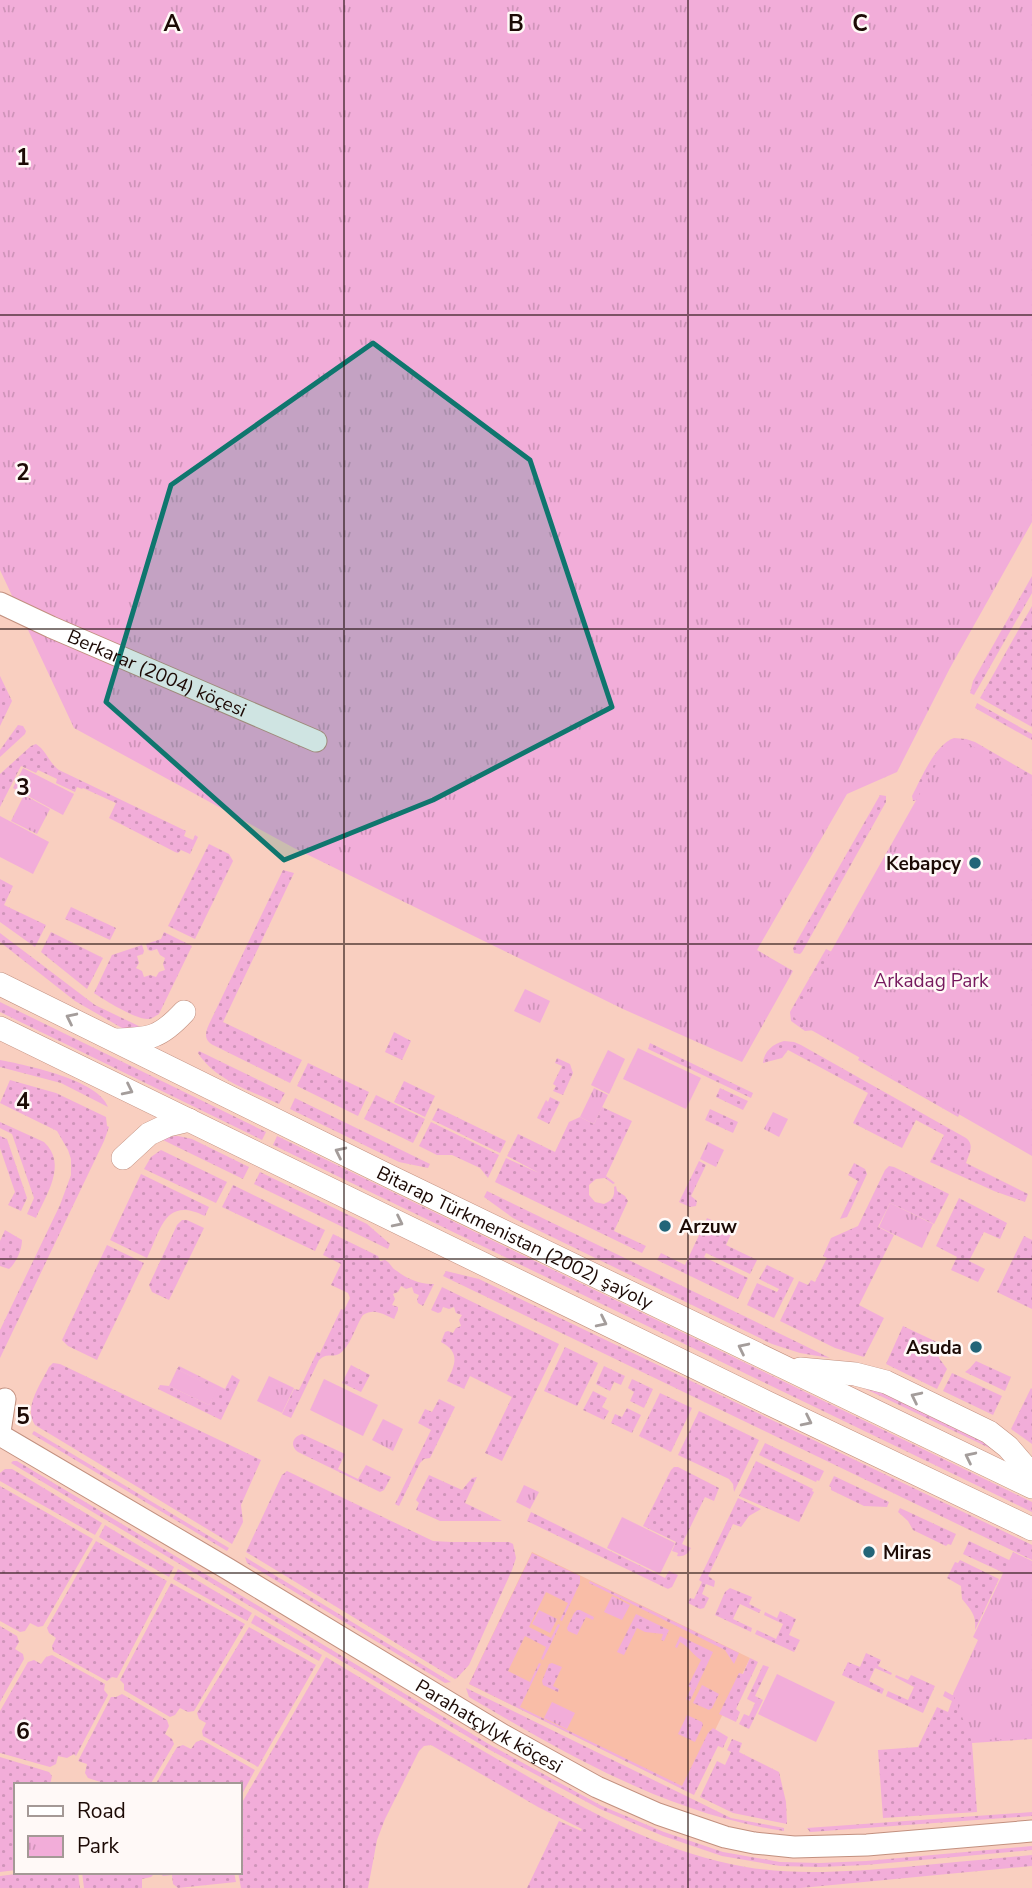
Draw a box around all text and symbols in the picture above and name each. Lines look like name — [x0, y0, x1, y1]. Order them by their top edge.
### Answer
text: A — [163, 8, 181, 39]
text: B — [508, 8, 524, 39]
text: C — [852, 8, 868, 39]
text: 1 — [16, 142, 30, 173]
text: 2 — [16, 457, 30, 488]
street label: Berkarar (2004) köçesi — [63, 624, 250, 724]
text: 3 — [16, 772, 30, 803]
place label: Kebapcy — [886, 851, 962, 877]
marker: Kebapcy — [967, 855, 983, 871]
park label: Arkadag Park — [873, 968, 989, 994]
one-way arrow — [66, 1012, 78, 1026]
one-way arrow — [121, 1082, 133, 1096]
text: 4 — [16, 1086, 30, 1117]
one-way arrow — [335, 1146, 348, 1160]
street label: Bitarap Türkmenistan (2002) şaýoly — [372, 1160, 657, 1316]
one-way arrow — [391, 1214, 403, 1228]
place label: Arzuw — [679, 1214, 738, 1240]
marker: Arzuw — [657, 1218, 673, 1234]
one-way arrow — [595, 1314, 608, 1328]
place label: Asuda — [906, 1335, 962, 1361]
marker: Asuda — [968, 1339, 984, 1355]
one-way arrow — [738, 1342, 750, 1356]
one-way arrow — [911, 1391, 923, 1405]
text: 5 — [16, 1401, 30, 1432]
one-way arrow — [800, 1413, 812, 1427]
one-way arrow — [965, 1451, 978, 1465]
place label: Miras — [883, 1540, 931, 1566]
marker: Miras — [861, 1544, 877, 1560]
street label: Parahatçylyk köçesi — [410, 1673, 567, 1779]
text: 6 — [16, 1716, 30, 1747]
legend — [14, 1783, 242, 1874]
text: Road — [77, 1797, 126, 1825]
text: Park — [77, 1832, 119, 1860]

